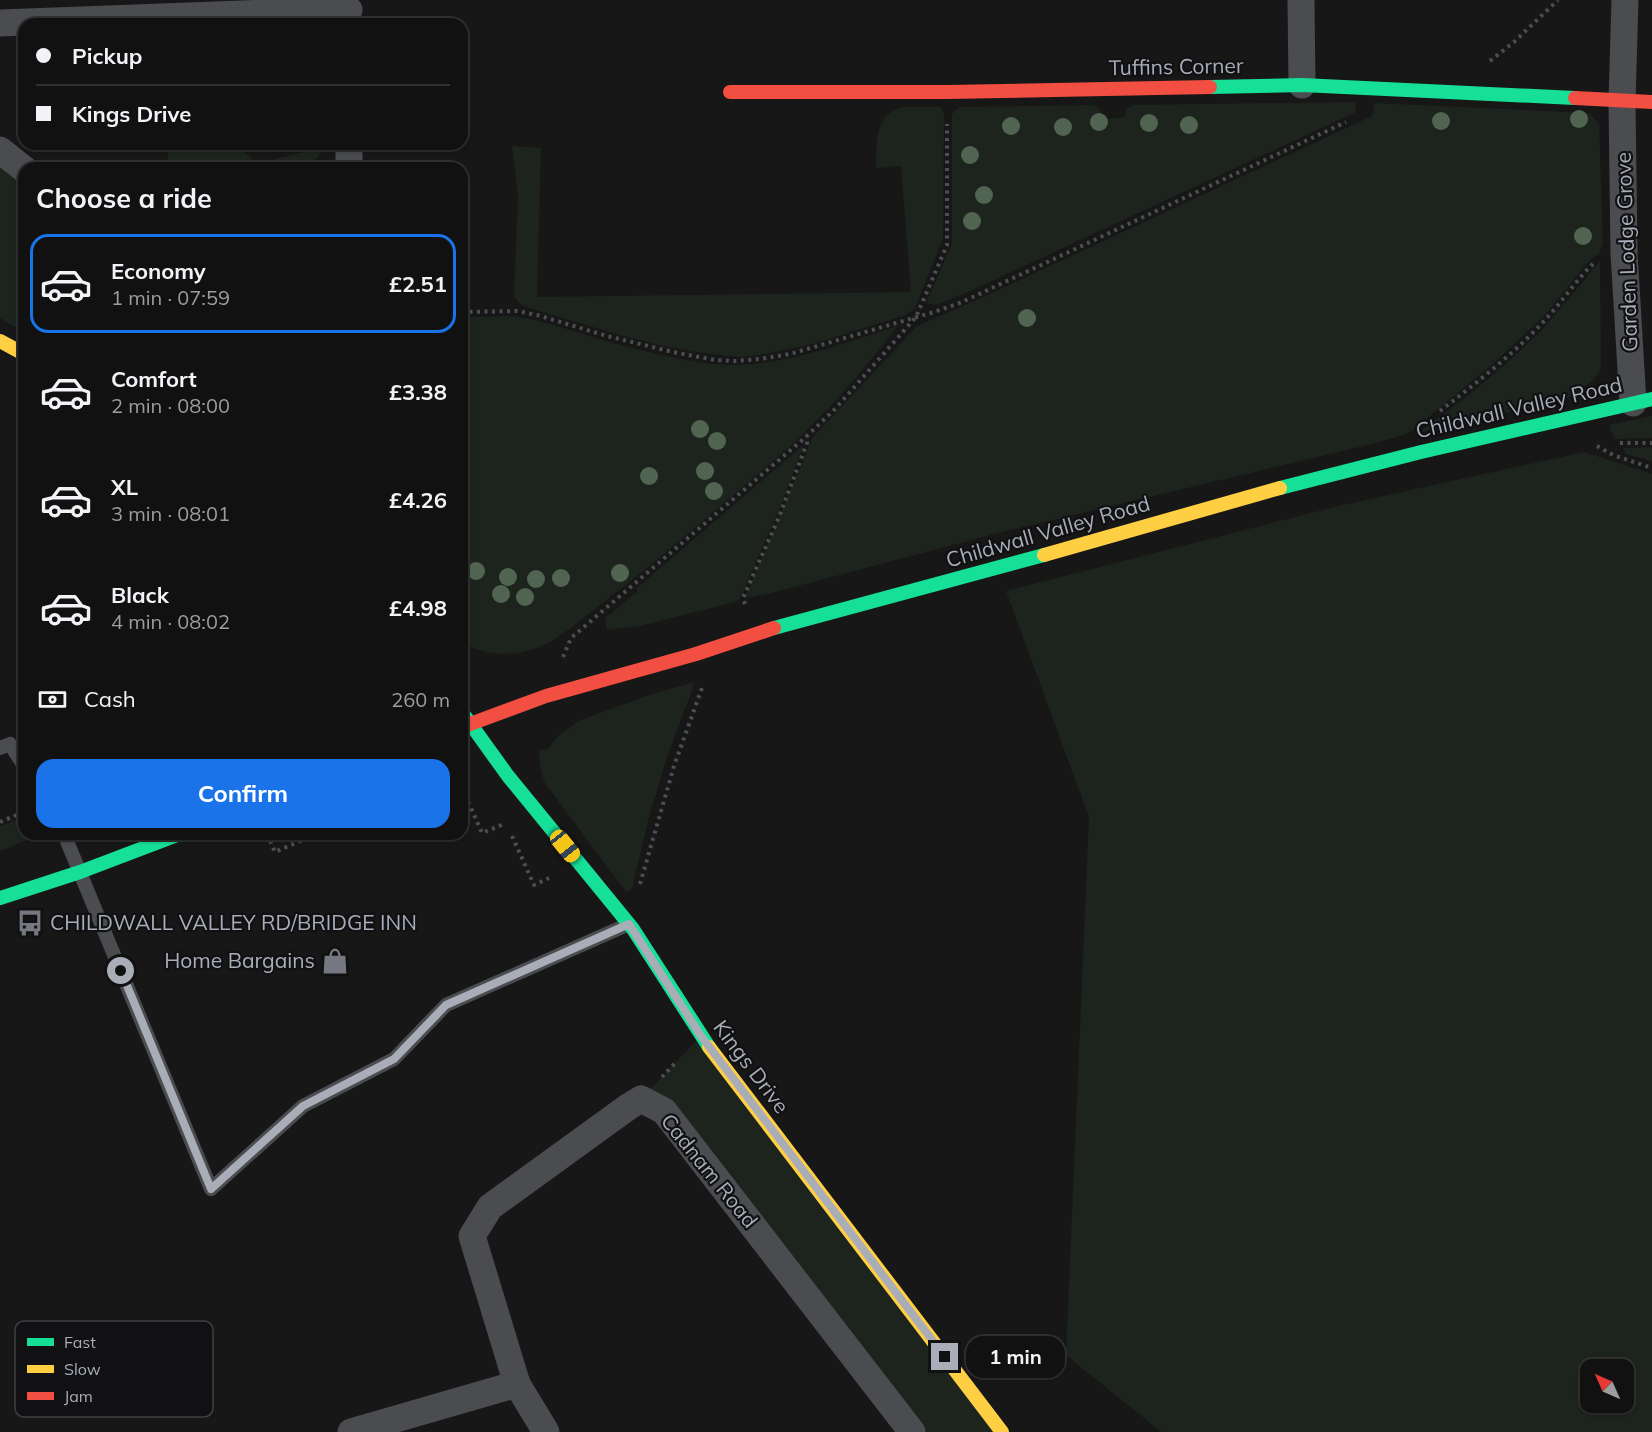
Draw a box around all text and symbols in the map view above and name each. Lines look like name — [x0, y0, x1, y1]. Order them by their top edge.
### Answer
text: Pickup — [72, 42, 142, 70]
street label: Tuffins Corner — [1108, 52, 1244, 80]
text: Kings Drive — [72, 100, 191, 128]
street label: Garden Lodge Grove — [1610, 152, 1642, 352]
text: Choose a ride — [36, 181, 212, 215]
icon: car — [39, 257, 93, 311]
text: Economy — [111, 257, 206, 285]
text: £2.51 — [389, 270, 447, 298]
text: 1 min · 07:59 — [111, 285, 230, 310]
icon: car — [39, 365, 93, 419]
text: Comfort — [111, 365, 197, 393]
street label: Childwall Valley Road — [1413, 371, 1624, 443]
text: £3.38 — [389, 378, 447, 406]
text: 2 min · 08:00 — [111, 393, 230, 418]
icon: car — [39, 473, 93, 527]
text: XL — [111, 473, 138, 501]
text: £4.26 — [389, 486, 447, 514]
street label: Childwall Valley Road — [943, 489, 1153, 573]
text: 3 min · 08:01 — [111, 501, 230, 526]
icon: car — [39, 581, 93, 635]
text: Black — [111, 581, 169, 609]
text: £4.98 — [389, 594, 447, 622]
text: 4 min · 08:02 — [111, 609, 230, 634]
icon: cash — [36, 683, 69, 716]
text: Cash — [84, 685, 136, 713]
text: 260 m — [391, 687, 450, 712]
button: Confirm — [36, 759, 450, 828]
car — [547, 826, 583, 866]
bus stop icon: CHILDWALL VALLEY RD/BRIDGE INN — [15, 908, 45, 938]
place label: CHILDWALL VALLEY RD/BRIDGE INN — [50, 909, 417, 935]
shop icon: Home Bargains — [320, 946, 350, 976]
place label: Home Bargains — [164, 947, 315, 973]
route start — [107, 957, 134, 984]
street label: Kings Drive — [708, 1015, 795, 1118]
street label: Cadnam Road — [656, 1108, 764, 1233]
legend — [15, 1321, 213, 1417]
text: Fast — [64, 1332, 96, 1352]
callout: 1 min — [966, 1336, 1065, 1378]
route end — [931, 1343, 958, 1370]
text: 1 min — [989, 1344, 1042, 1369]
text: Slow — [64, 1359, 101, 1379]
north arrow — [1580, 1359, 1634, 1413]
map controls — [1580, 1359, 1634, 1413]
text: Jam — [64, 1386, 93, 1406]

